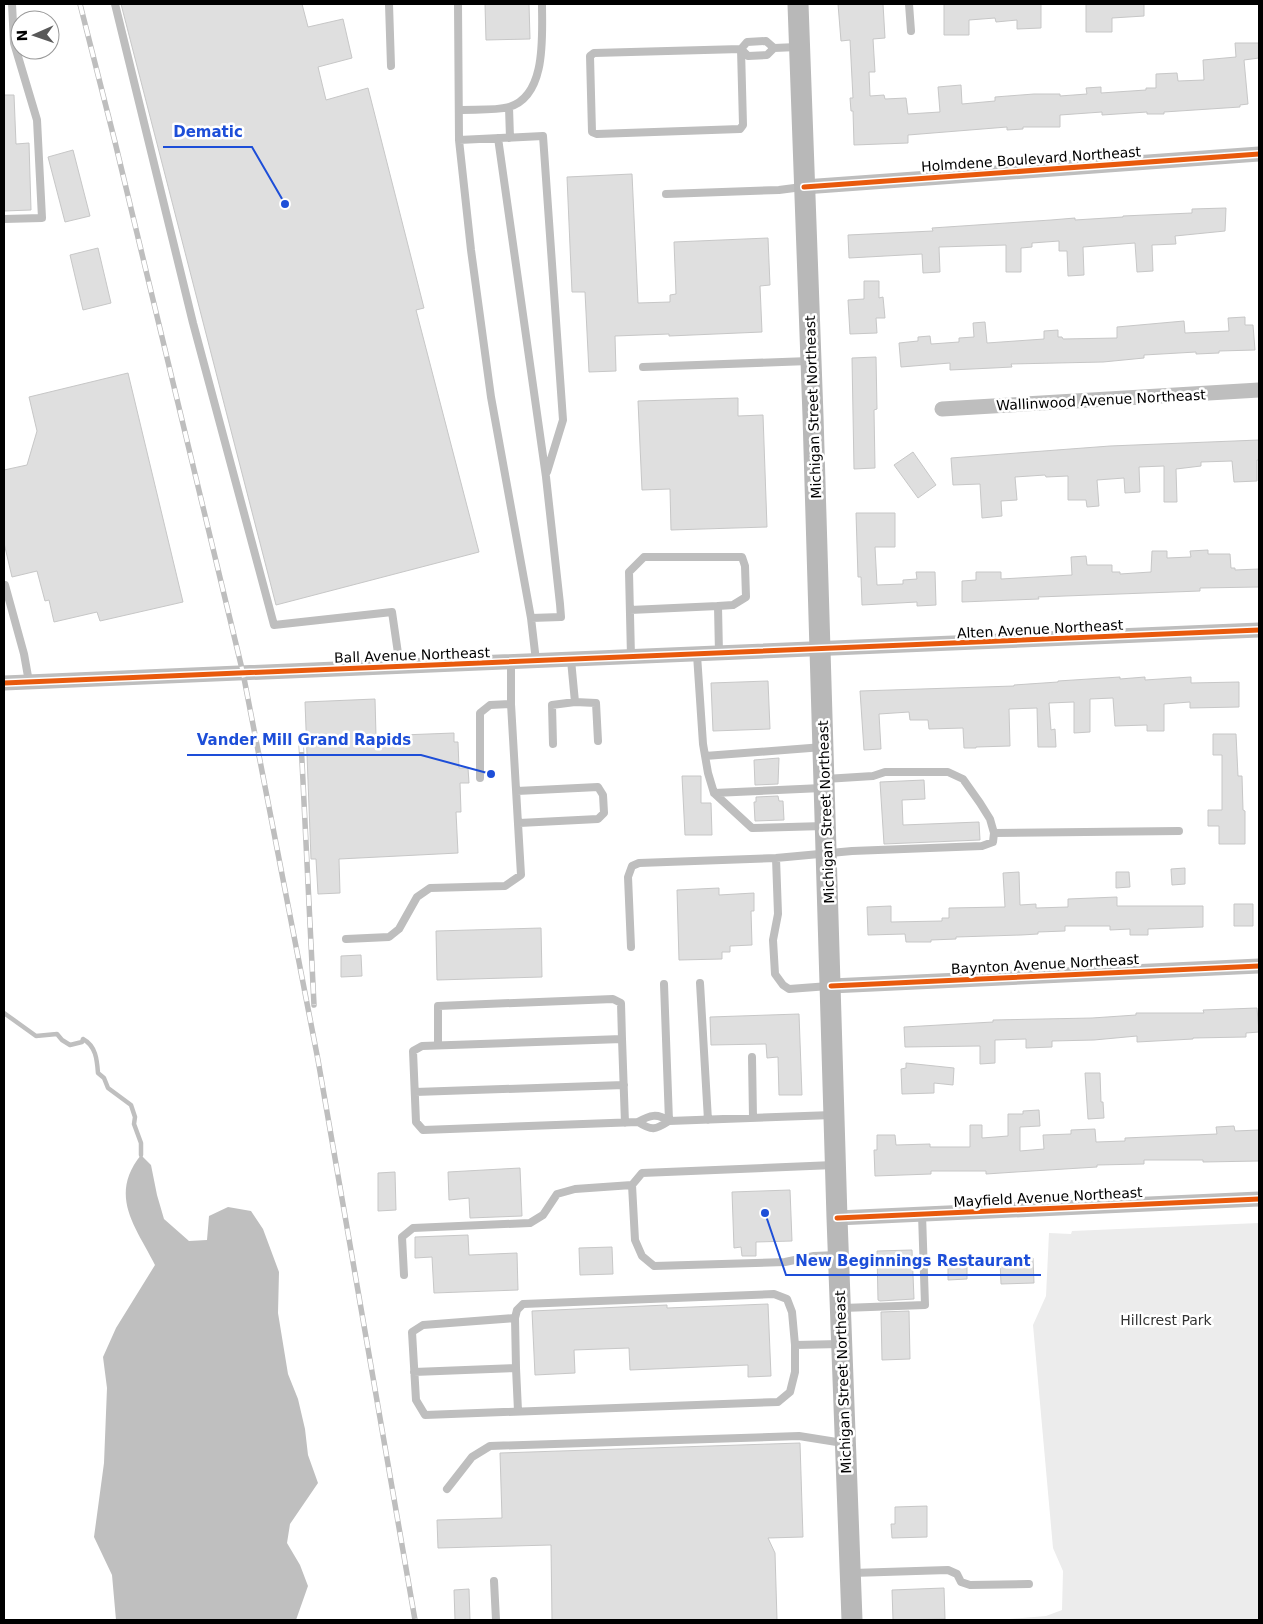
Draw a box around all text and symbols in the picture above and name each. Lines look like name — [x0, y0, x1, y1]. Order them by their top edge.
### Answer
north arrow — [10, 10, 60, 60]
text: N — [14, 29, 30, 42]
callout: Dematic — [163, 117, 252, 147]
text: Dematic — [173, 123, 243, 141]
street label: Holmdene Boulevard Northeast — [920, 143, 1142, 175]
street label: Michigan Street Northeast — [802, 315, 824, 499]
street label: Wallinwood Avenue Northeast — [996, 387, 1207, 413]
street label: Alten Avenue Northeast — [956, 617, 1124, 641]
street label: Ball Avenue Northeast — [334, 644, 491, 666]
street label: Michigan Street Northeast — [815, 720, 837, 904]
callout: Vander Mill Grand Rapids — [187, 725, 421, 755]
text: Vander Mill Grand Rapids — [197, 731, 411, 749]
street label: Baynton Avenue Northeast — [951, 951, 1140, 977]
street label: Mayfield Avenue Northeast — [953, 1184, 1143, 1210]
callout: New Beginnings Restaurant — [786, 1245, 1041, 1275]
text: New Beginnings Restaurant — [795, 1252, 1031, 1270]
street label: Michigan Street Northeast — [832, 1290, 854, 1474]
park label: Hillcrest Park — [1120, 1312, 1213, 1328]

